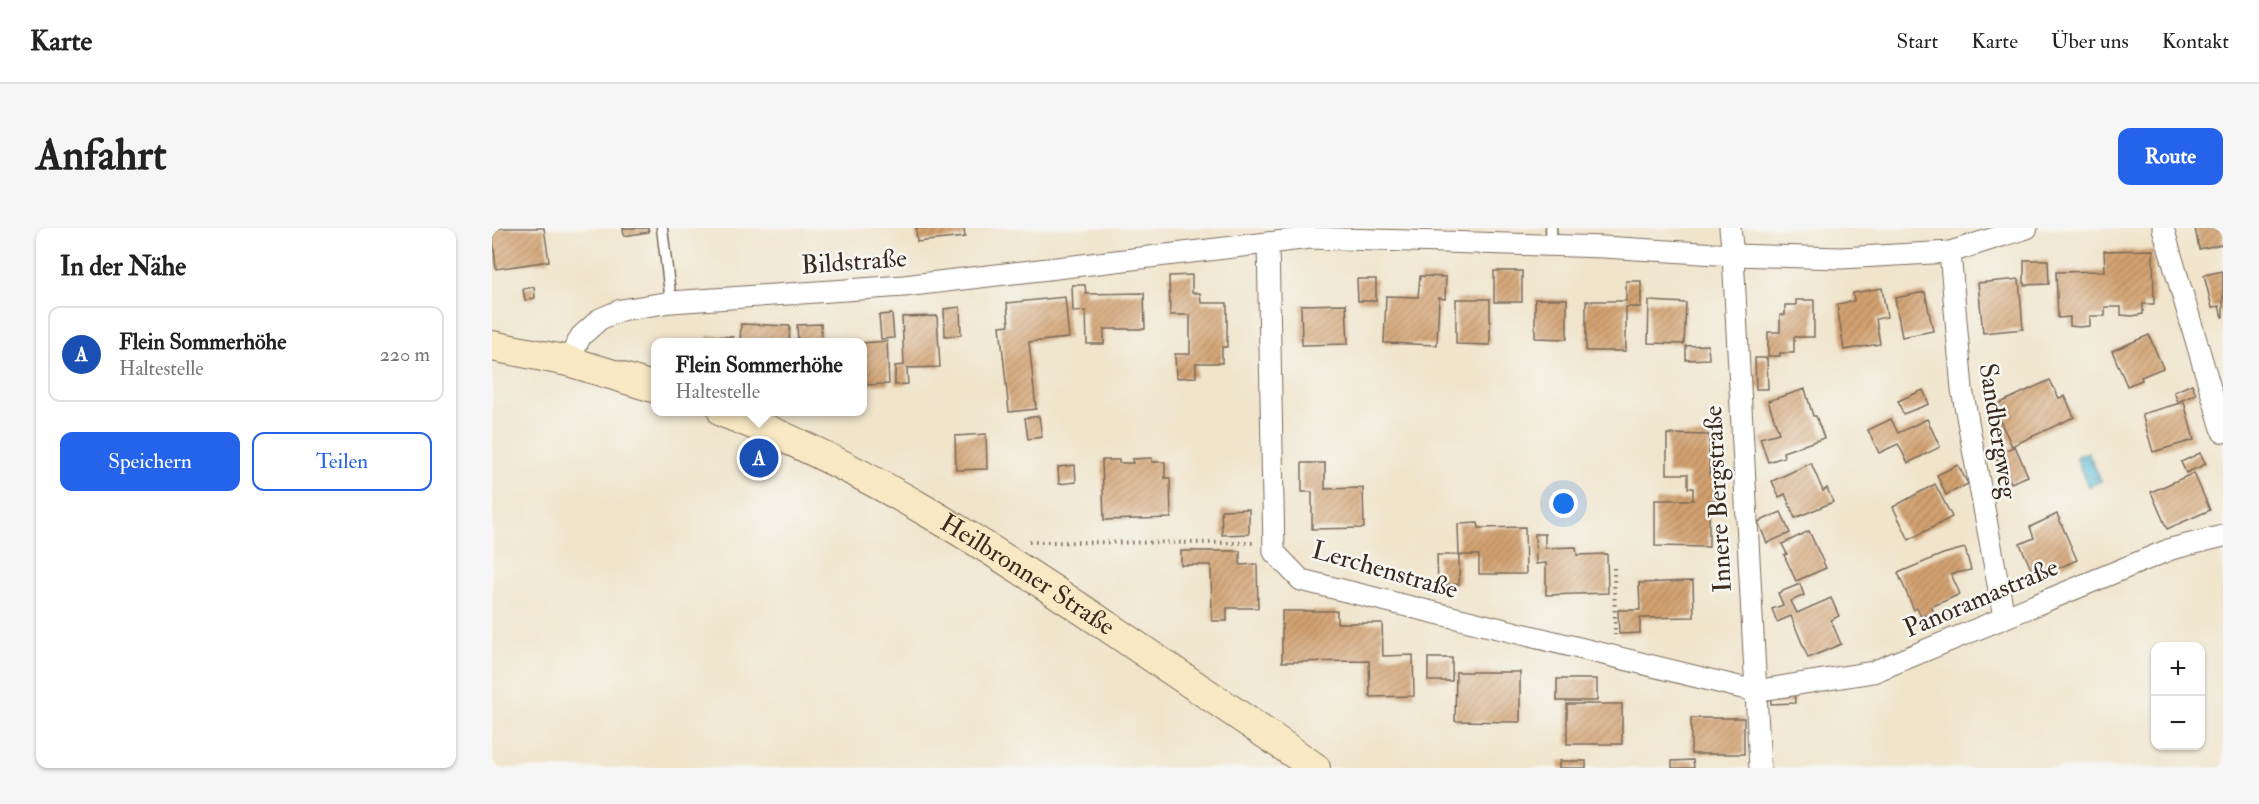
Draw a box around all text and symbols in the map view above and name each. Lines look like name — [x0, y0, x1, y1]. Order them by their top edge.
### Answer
text: Karte — [30, 24, 92, 59]
text: Start — [1896, 28, 1938, 55]
text: Karte — [1971, 28, 2018, 55]
text: Über uns — [2051, 28, 2129, 55]
text: Kontakt — [2162, 28, 2229, 55]
button: Route — [2118, 128, 2223, 185]
text: Anfahrt — [36, 130, 167, 182]
street label: Bildstraße — [800, 242, 908, 282]
text: In der Nähe — [60, 251, 186, 283]
text: Flein Sommerhöhe — [119, 328, 286, 356]
popup — [651, 338, 867, 416]
text: A — [75, 342, 88, 367]
text: 220 m — [380, 342, 430, 367]
text: Flein Sommerhöhe — [675, 351, 843, 379]
text: Haltestelle — [119, 356, 204, 381]
street label: Sandbergweg — [1971, 361, 2025, 502]
text: Haltestelle — [675, 379, 760, 404]
street label: Innere Bergstraße — [1697, 405, 1739, 593]
button: Speichern — [60, 432, 240, 491]
button: Teilen — [252, 432, 432, 491]
pin: A — [740, 436, 778, 480]
your location — [1549, 489, 1578, 518]
street label: Heilbronner Straße — [934, 507, 1121, 643]
street label: Lerchenstraße — [1308, 534, 1462, 606]
street label: Panoramastraße — [1899, 551, 2063, 645]
map controls — [2151, 642, 2205, 750]
button: + — [2151, 642, 2205, 696]
button: − — [2151, 696, 2205, 750]

